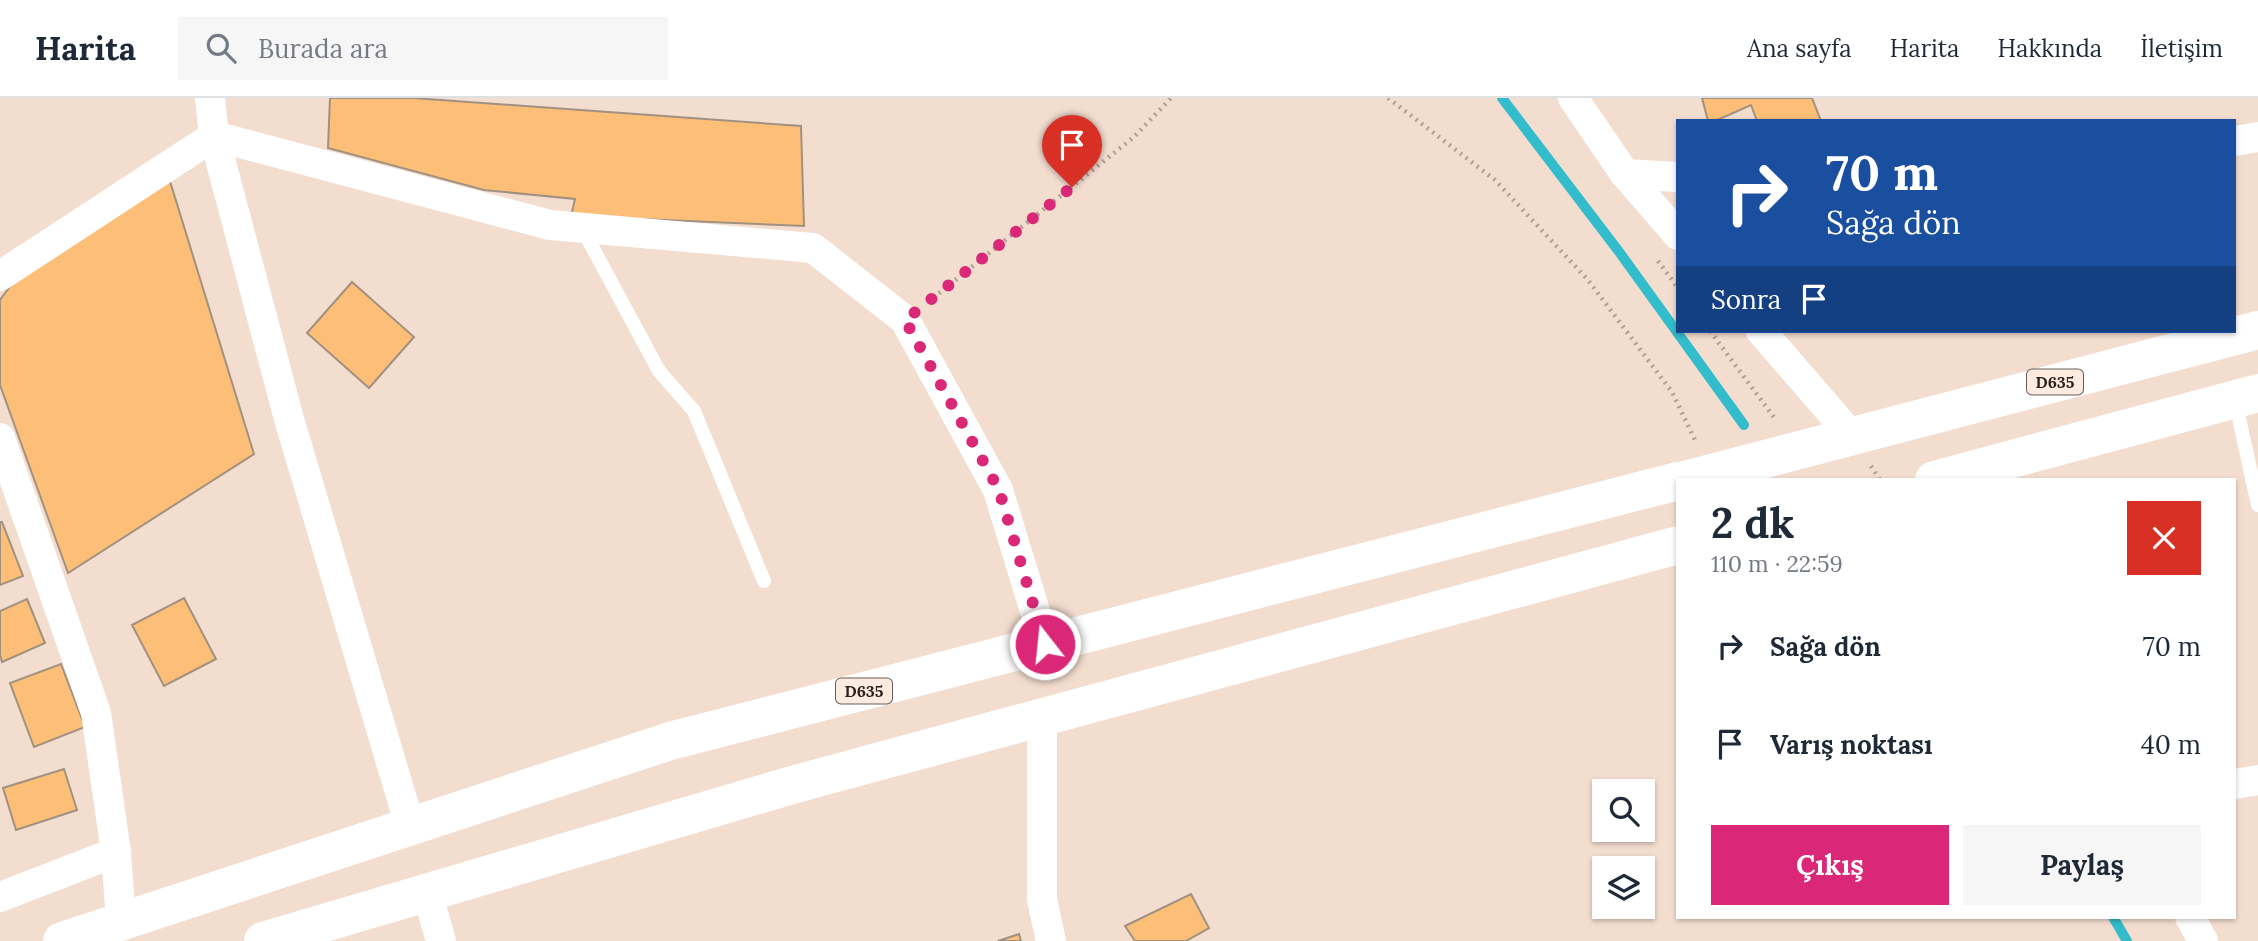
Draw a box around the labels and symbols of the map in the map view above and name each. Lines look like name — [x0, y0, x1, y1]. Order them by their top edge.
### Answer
pin — [1042, 115, 1102, 187]
road number: D635 — [2027, 370, 2083, 394]
position arrow — [1008, 607, 1082, 681]
road number: D635 — [836, 678, 892, 704]

